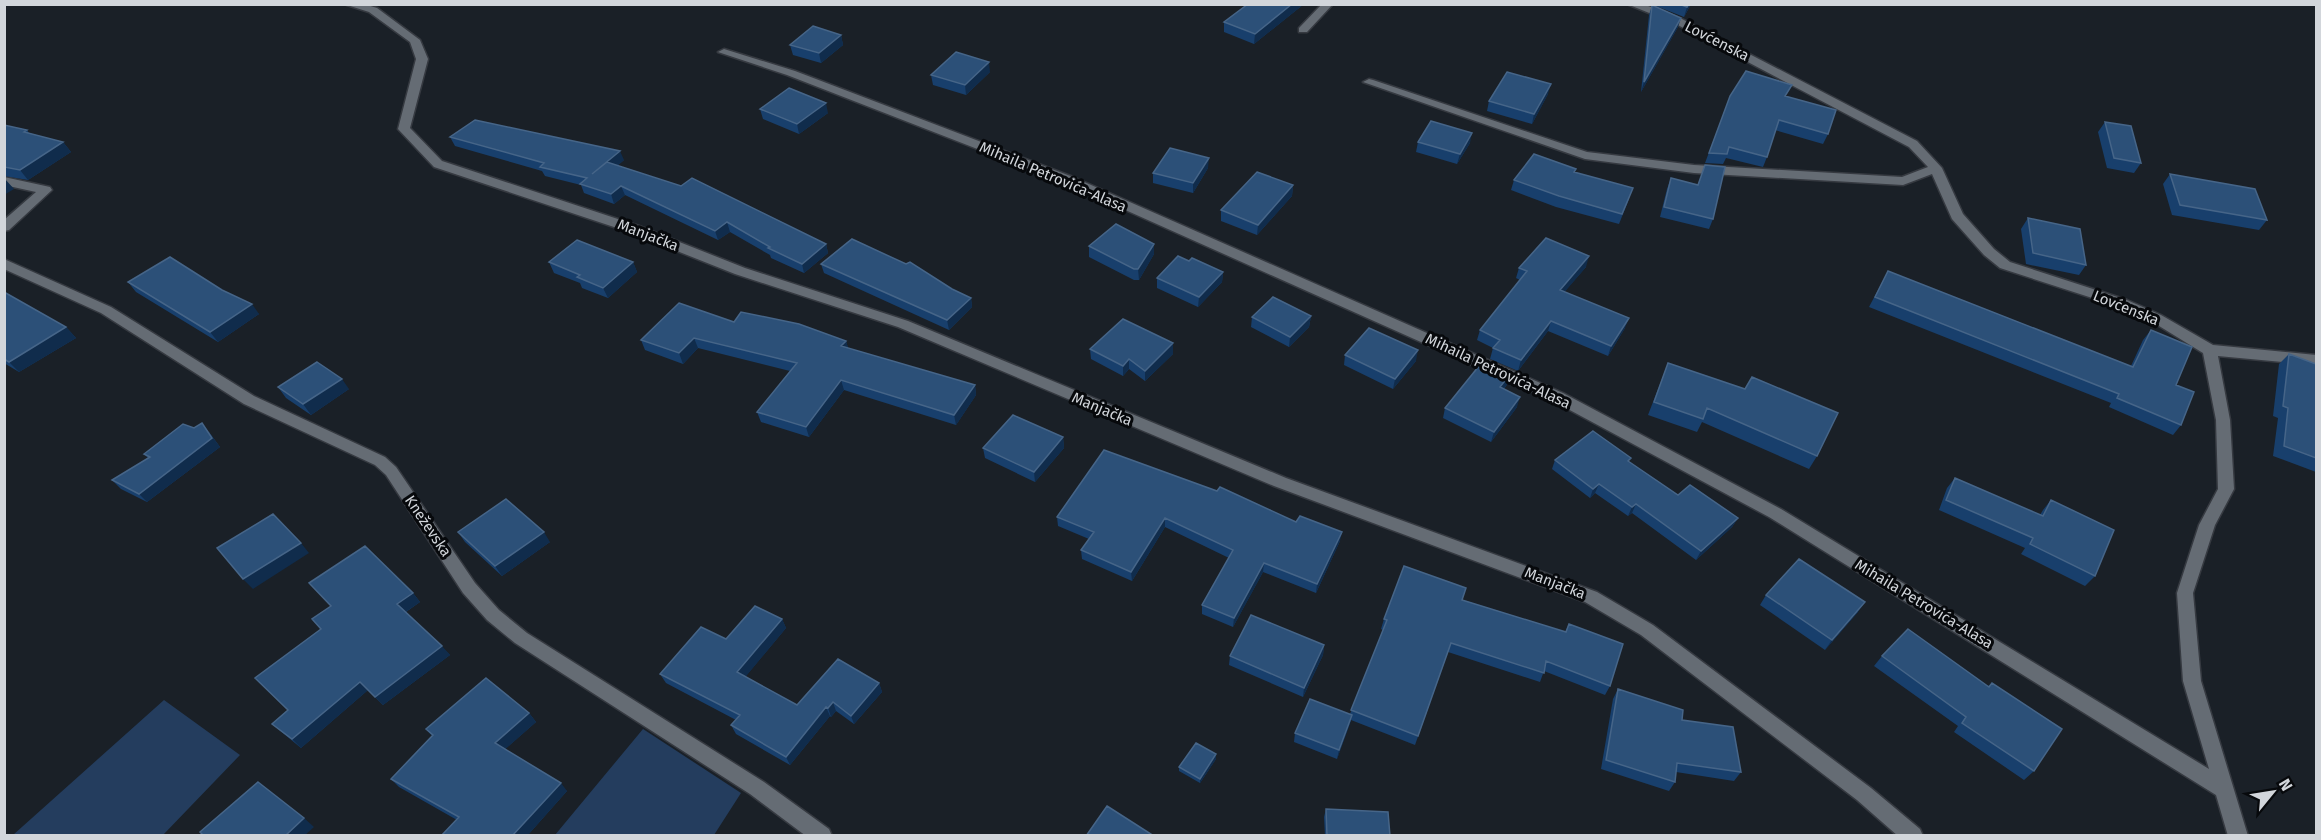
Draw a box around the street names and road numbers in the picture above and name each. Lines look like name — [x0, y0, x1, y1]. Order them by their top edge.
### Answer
street label: Lovćenska — [1682, 17, 1752, 65]
street label: Mihaila Petrovića-Alasa — [977, 138, 1129, 216]
street label: Manjačka — [615, 215, 681, 255]
street label: Lovćenska — [2090, 287, 2162, 329]
street label: Mihaila Petrovića-Alasa — [1423, 329, 1573, 413]
street label: Manjačka — [1069, 388, 1135, 430]
street label: Kneževska — [401, 492, 455, 560]
street label: Mihaila Petrovića-Alasa — [1852, 556, 1996, 652]
street label: Manjačka — [1522, 563, 1588, 603]

